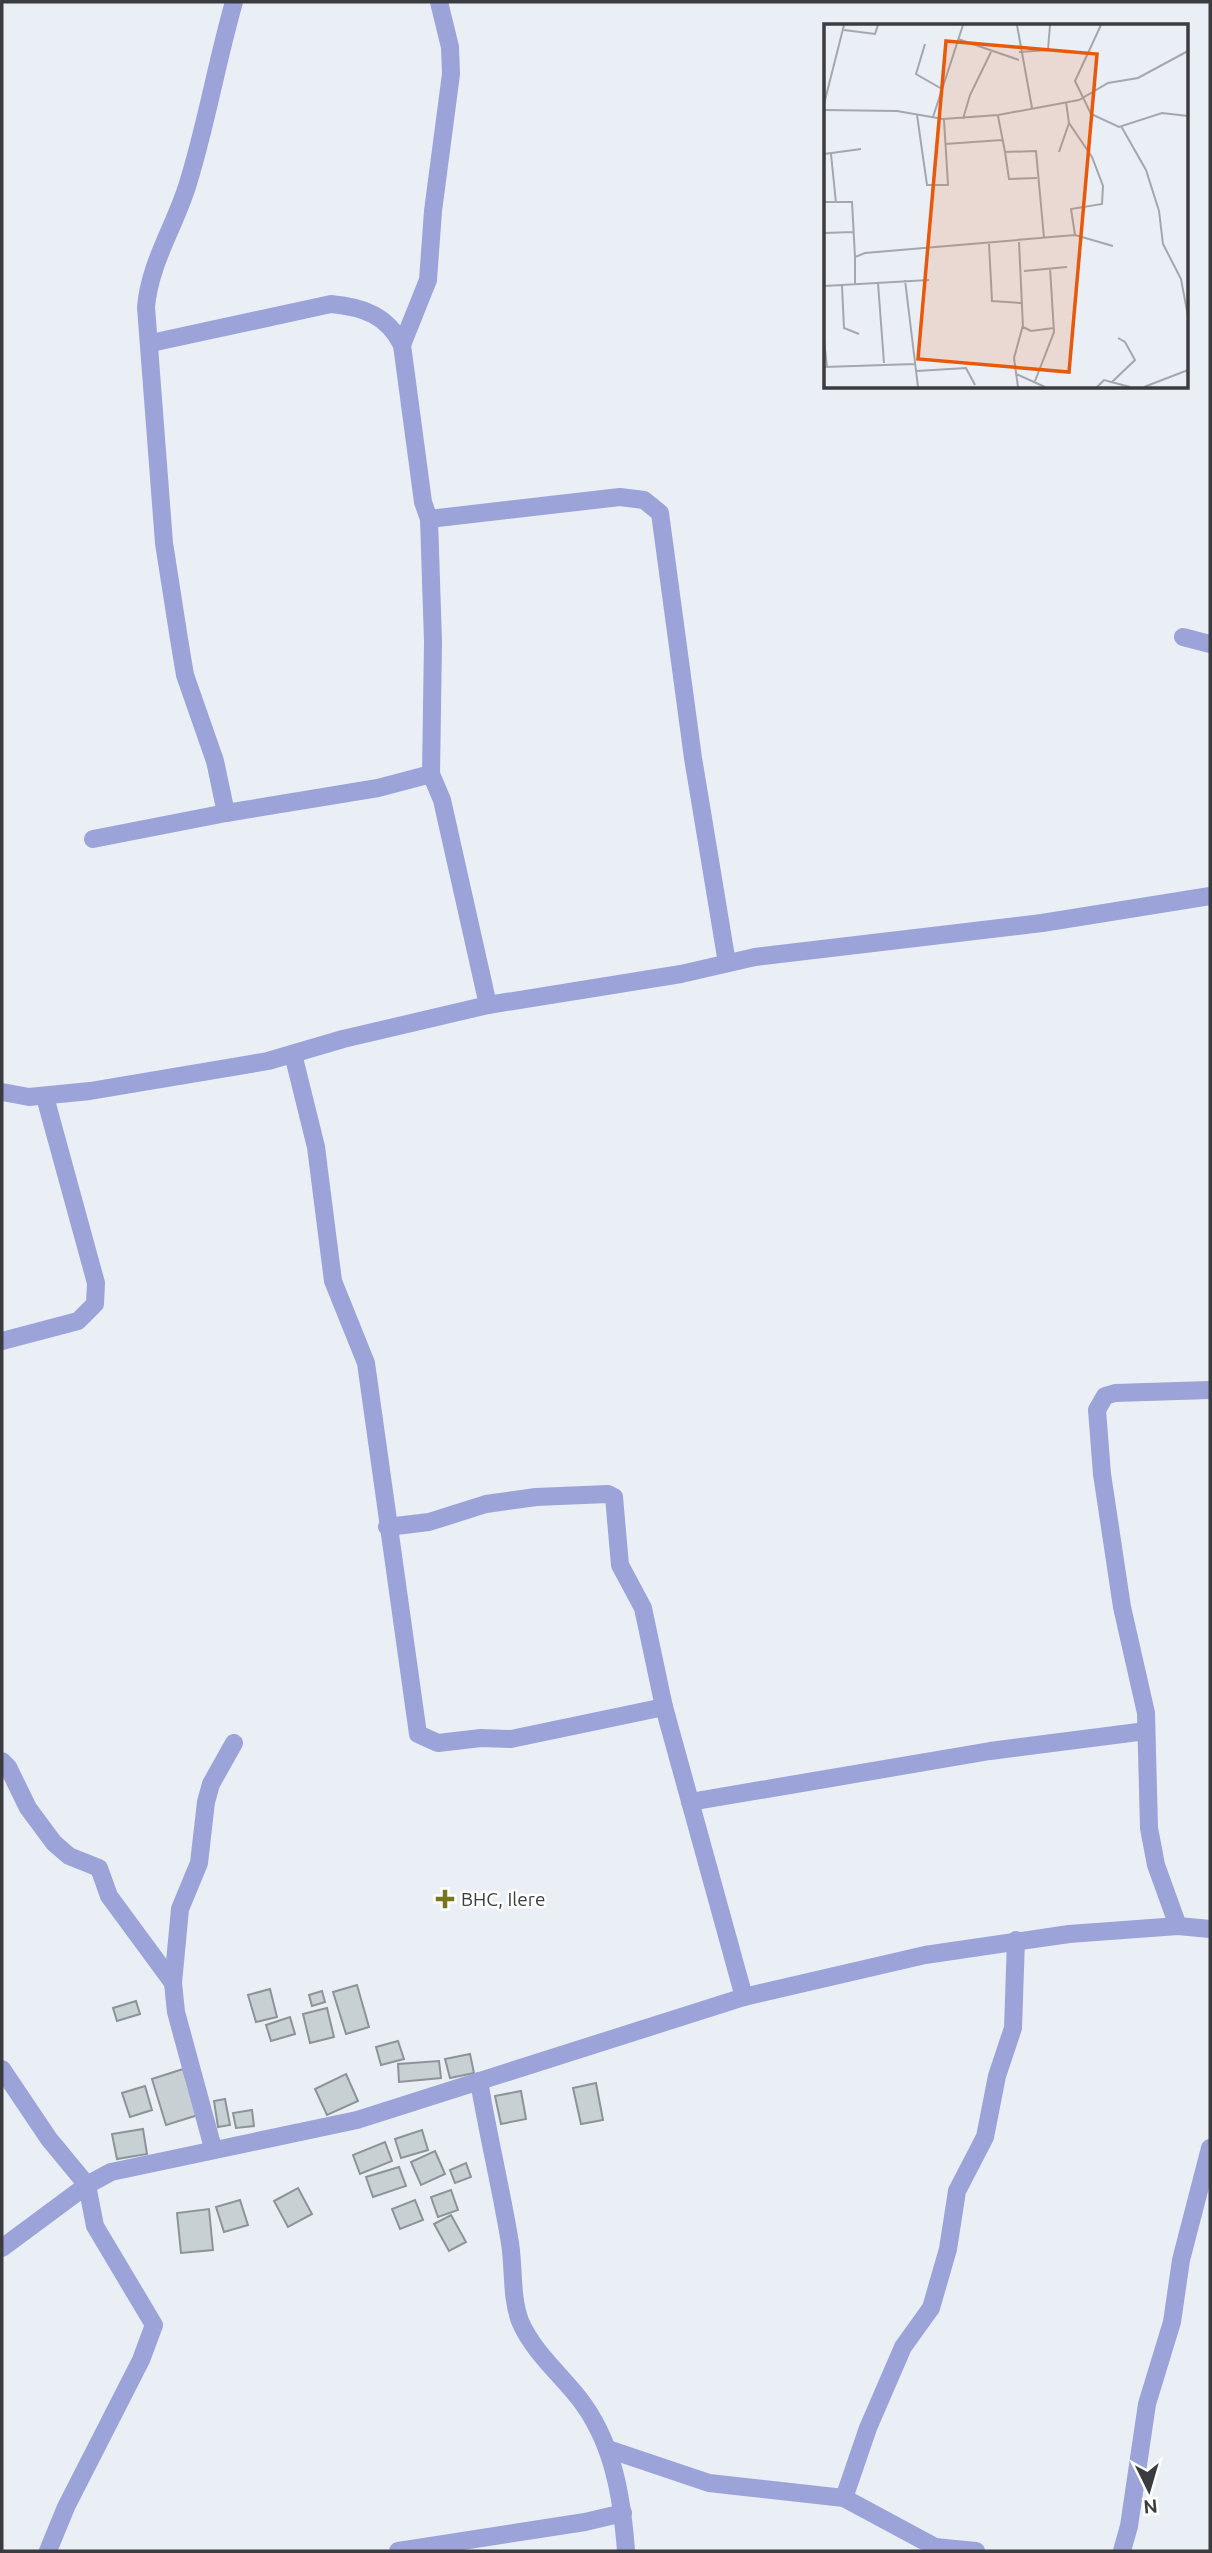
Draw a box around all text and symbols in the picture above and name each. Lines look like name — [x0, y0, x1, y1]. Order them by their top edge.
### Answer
inset map — [824, 24, 1188, 388]
place label: BHC, Ilere — [461, 1888, 545, 1910]
marker: BHC, Ilere — [435, 1889, 455, 1909]
north arrow — [1114, 2455, 1184, 2525]
text: N — [1142, 2495, 1159, 2519]

